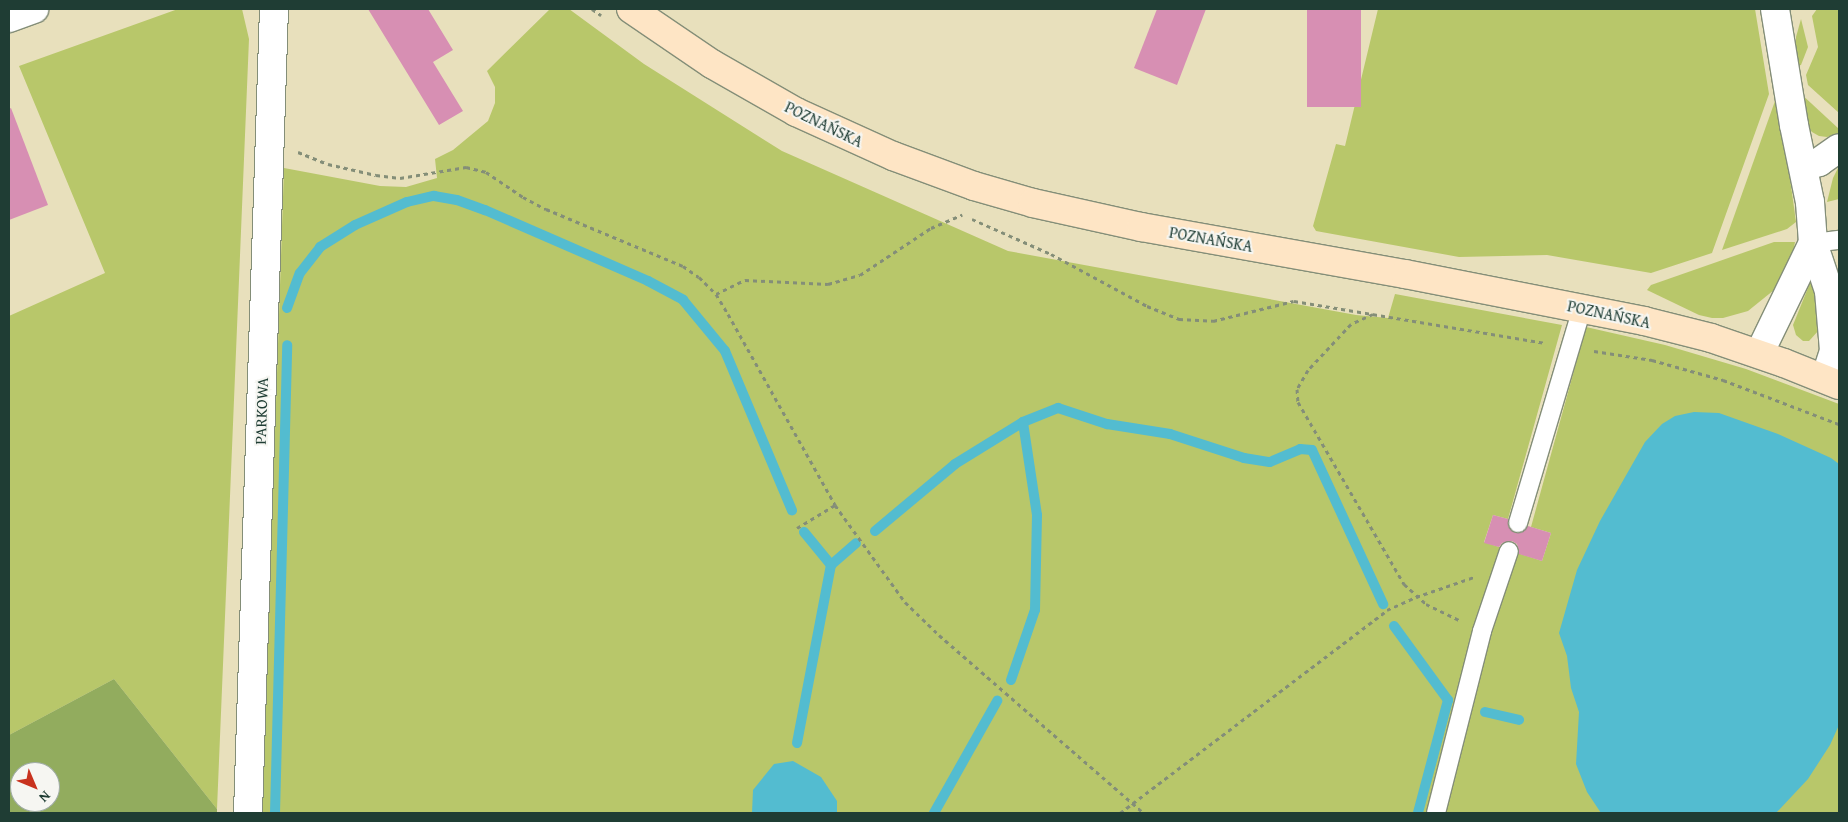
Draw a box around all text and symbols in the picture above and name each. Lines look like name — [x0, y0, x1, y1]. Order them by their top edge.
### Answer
street label: POZNAŃSKA — [782, 97, 866, 151]
street label: POZNAŃSKA — [1168, 222, 1254, 256]
street label: POZNAŃSKA — [1566, 296, 1652, 332]
street label: PARKOWA — [250, 377, 272, 445]
north arrow — [10, 762, 60, 812]
text: N — [35, 787, 55, 807]

